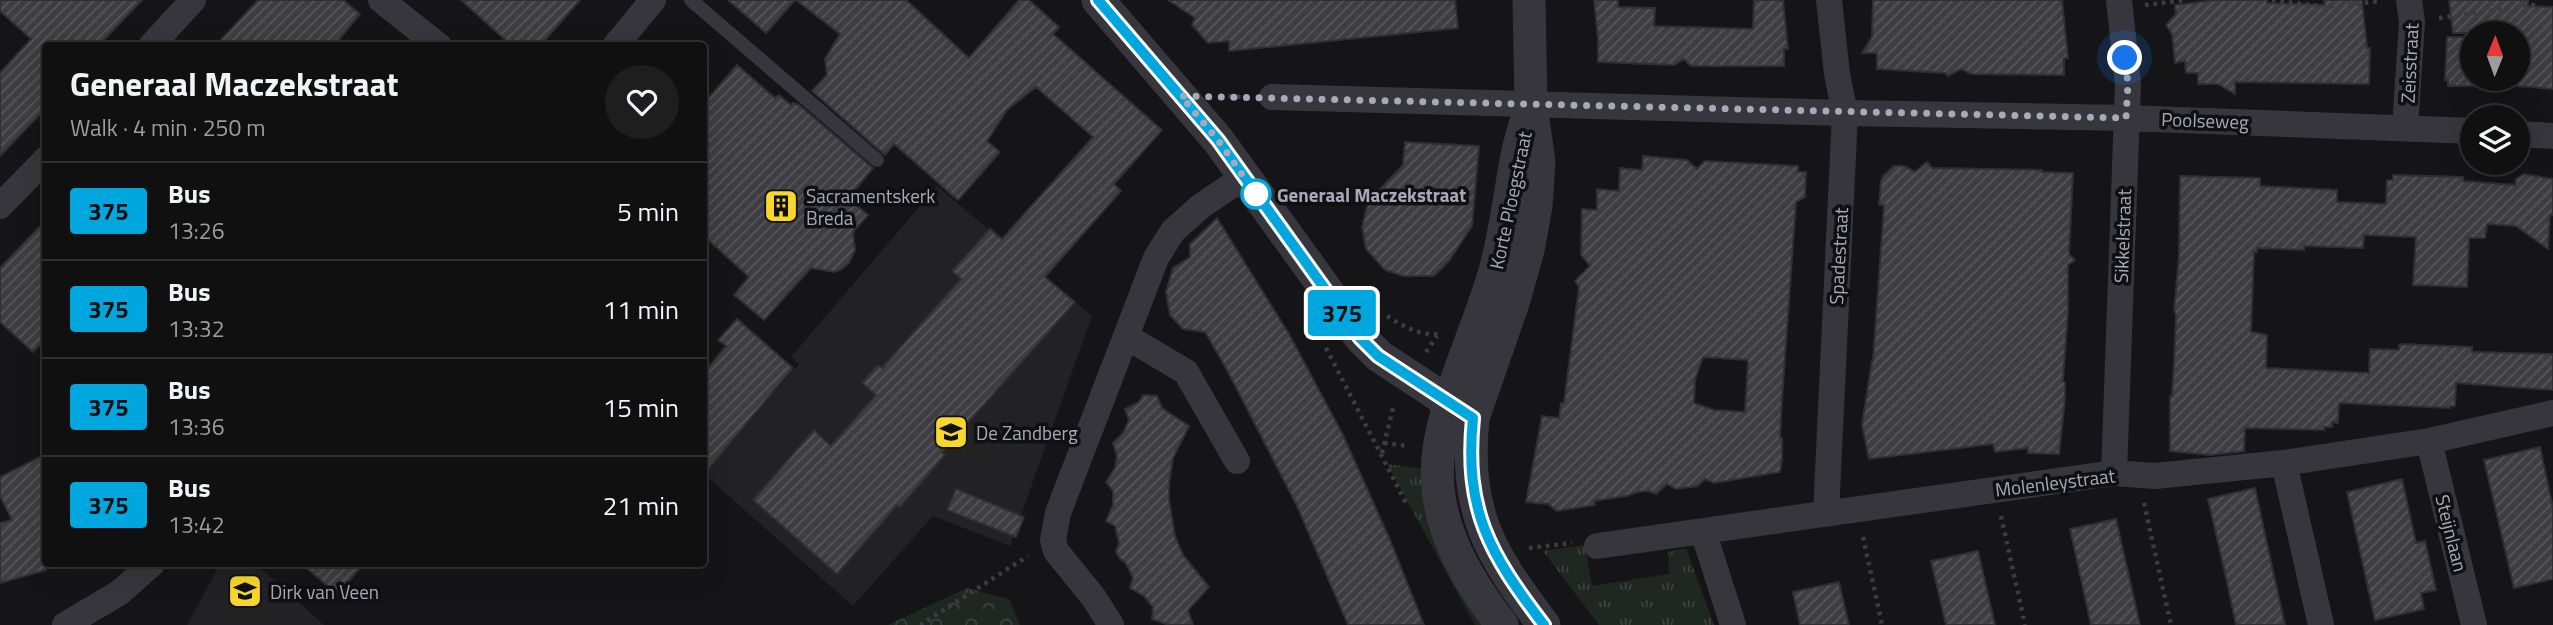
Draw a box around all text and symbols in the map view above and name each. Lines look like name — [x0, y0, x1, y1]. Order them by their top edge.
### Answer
north arrow — [2460, 21, 2530, 91]
map controls — [2460, 21, 2530, 175]
street label: Zeisstraat — [2392, 22, 2426, 104]
your location — [2107, 40, 2142, 75]
text: Generaal Maczekstraat — [70, 59, 399, 109]
button: heart — [605, 65, 679, 139]
street label: Poolseweg — [2161, 104, 2250, 136]
button: layers — [2460, 105, 2530, 175]
text: Walk · 4 min · 250 m — [70, 110, 266, 145]
street label: Korte Ploegstraat — [1481, 128, 1539, 272]
text: Bus — [168, 174, 210, 213]
marker: Generaal Maczekstraat — [1241, 179, 1271, 209]
place label: Generaal Maczekstraat — [1277, 180, 1466, 209]
place label: Sacramentskerk Breda — [806, 181, 935, 232]
building icon: Sacramentskerk Breda — [762, 187, 800, 225]
street label: Sikkelstraat — [2106, 188, 2138, 284]
text: 5 min — [617, 192, 679, 231]
text: 375 — [88, 193, 129, 229]
street label: Spadestraat — [1821, 206, 1855, 305]
text: 13:26 — [168, 213, 225, 248]
text: Bus — [168, 272, 210, 311]
text: 11 min — [603, 290, 679, 329]
line badge: 375 — [1302, 290, 1382, 336]
text: 375 — [88, 291, 129, 327]
text: 375 — [1322, 295, 1362, 331]
text: 13:32 — [168, 311, 225, 346]
text: Bus — [168, 370, 210, 409]
text: 15 min — [603, 388, 679, 427]
text: 375 — [88, 389, 129, 425]
text: 13:36 — [168, 409, 225, 444]
school or university icon: De Zandberg — [932, 413, 970, 451]
place label: De Zandberg — [976, 418, 1078, 447]
street label: Molenleystraat — [1993, 460, 2117, 504]
text: Bus — [168, 468, 210, 507]
text: 21 min — [603, 486, 679, 525]
text: 375 — [88, 487, 129, 523]
street label: Steijnlaan — [2428, 491, 2476, 575]
text: 13:42 — [168, 507, 225, 542]
school or university icon: Dirk van Veen — [226, 572, 264, 610]
place label: Dirk van Veen — [270, 577, 379, 606]

